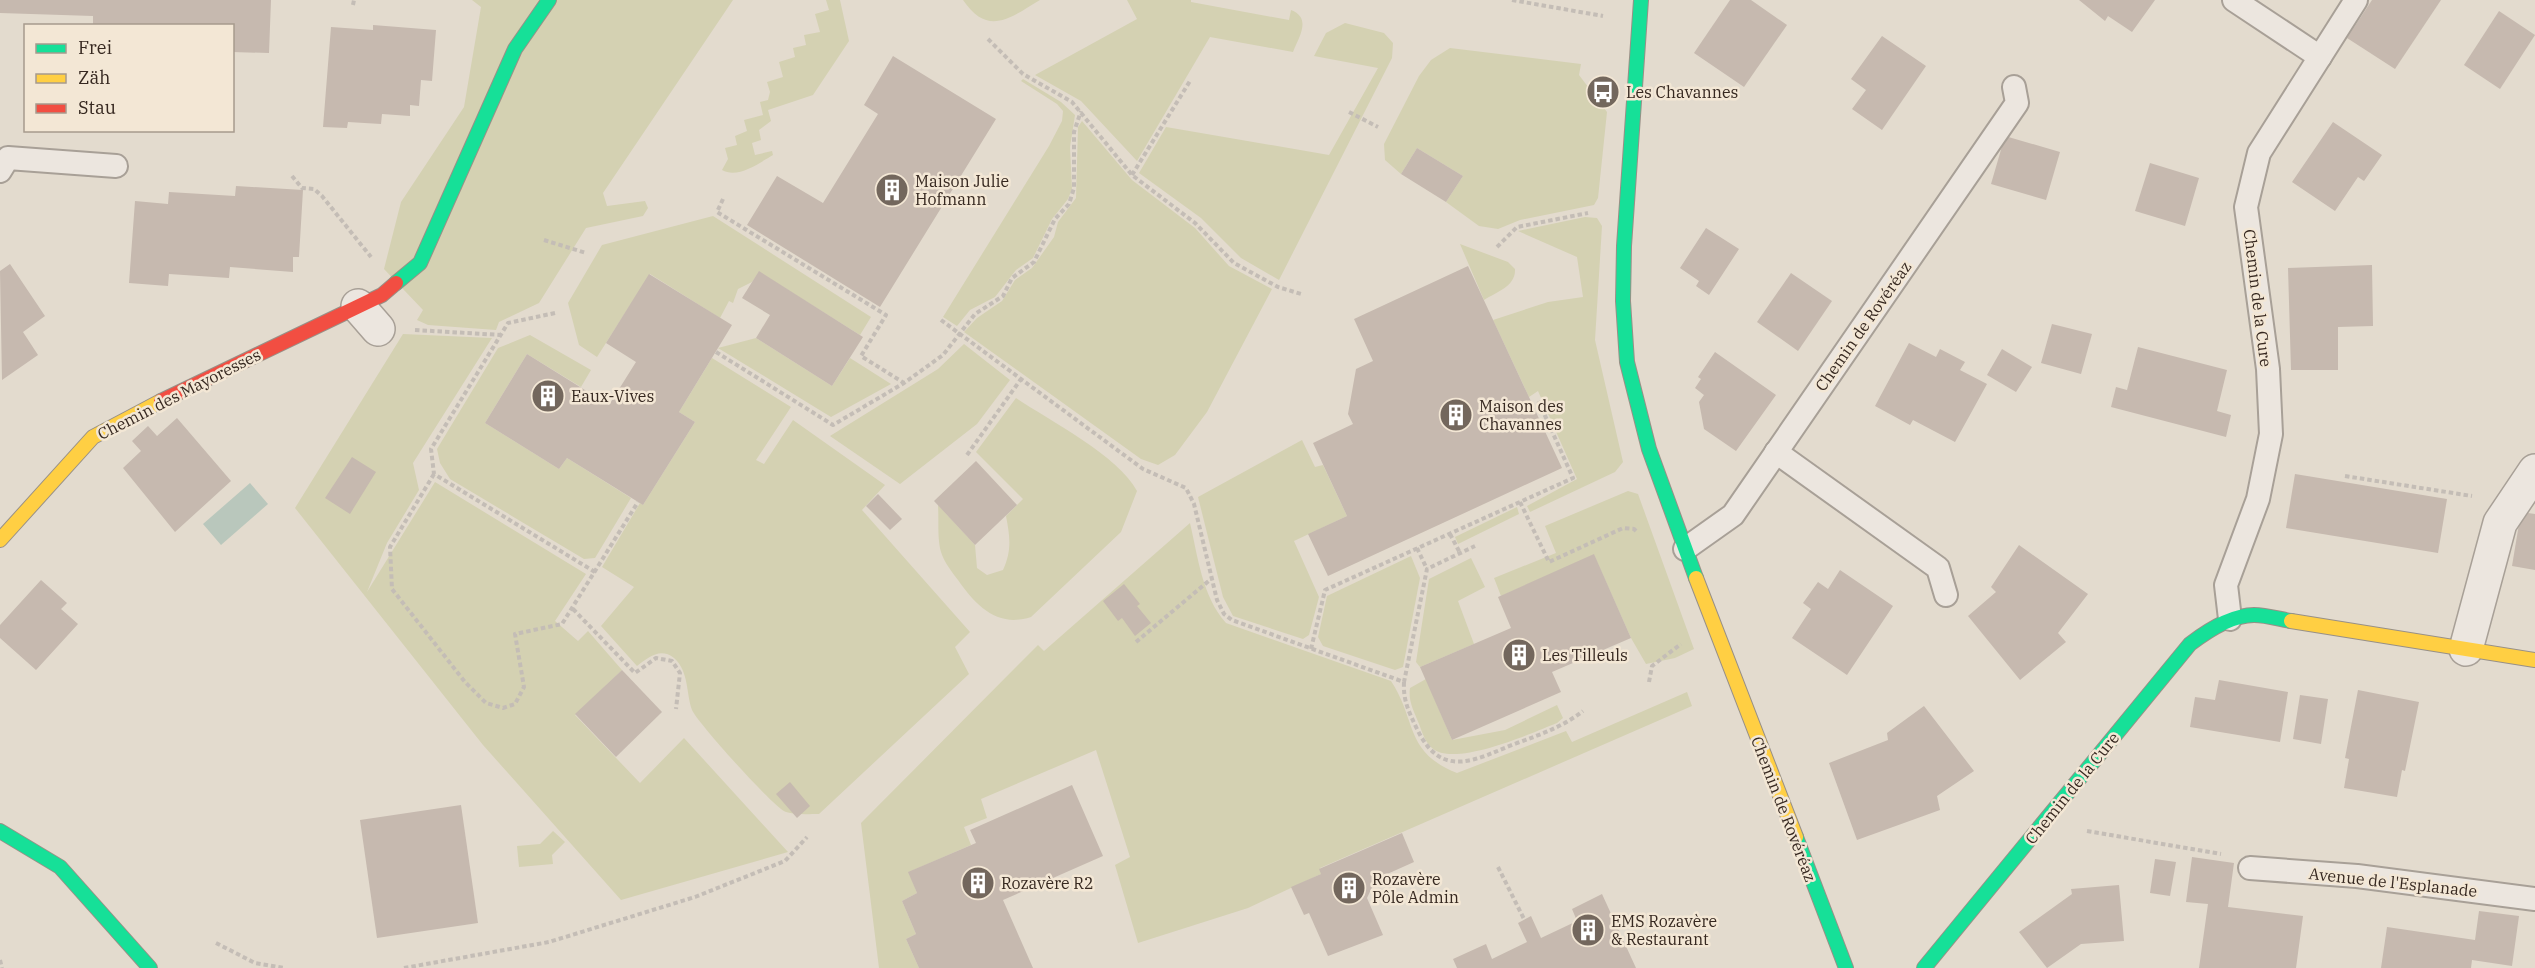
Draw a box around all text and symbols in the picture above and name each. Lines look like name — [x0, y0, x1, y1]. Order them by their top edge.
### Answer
legend — [24, 24, 234, 132]
text: Frei — [78, 36, 112, 59]
text: Zäh — [78, 66, 111, 89]
bus stop icon: Les Chavannes — [1585, 74, 1621, 110]
place label: Les Chavannes — [1626, 82, 1738, 102]
text: Stau — [78, 96, 116, 119]
place label: Maison Julie Hofmann — [915, 171, 1009, 209]
building icon: Maison Julie Hofmann — [874, 172, 910, 208]
street label: Chemin de la Cure — [2240, 228, 2276, 368]
street label: Chemin de Rovéréaz — [1811, 257, 1915, 395]
street label: Chemin des Mayoresses — [94, 344, 264, 444]
building icon: Eaux-Vives — [530, 378, 566, 414]
place label: Eaux-Vives — [571, 386, 654, 406]
place label: Maison des Chavannes — [1479, 396, 1564, 434]
building icon: Maison des Chavannes — [1438, 397, 1474, 433]
building icon: Les Tilleuls — [1501, 637, 1537, 673]
place label: Les Tilleuls — [1542, 645, 1628, 665]
street label: Chemin de la Cure — [2021, 728, 2123, 848]
street label: Chemin de Rovéréaz — [1747, 733, 1821, 885]
street label: Avenue de l'Esplanade — [2308, 863, 2478, 901]
building icon: Rozavère R2 — [960, 865, 996, 901]
place label: Rozavère Pôle Admin — [1372, 869, 1459, 907]
building icon: Rozavère Pôle Admin — [1331, 870, 1367, 906]
place label: Rozavère R2 — [1001, 873, 1094, 893]
place label: EMS Rozavère & Restaurant — [1611, 911, 1717, 949]
building icon: EMS Rozavère & Restaurant — [1570, 912, 1606, 948]

